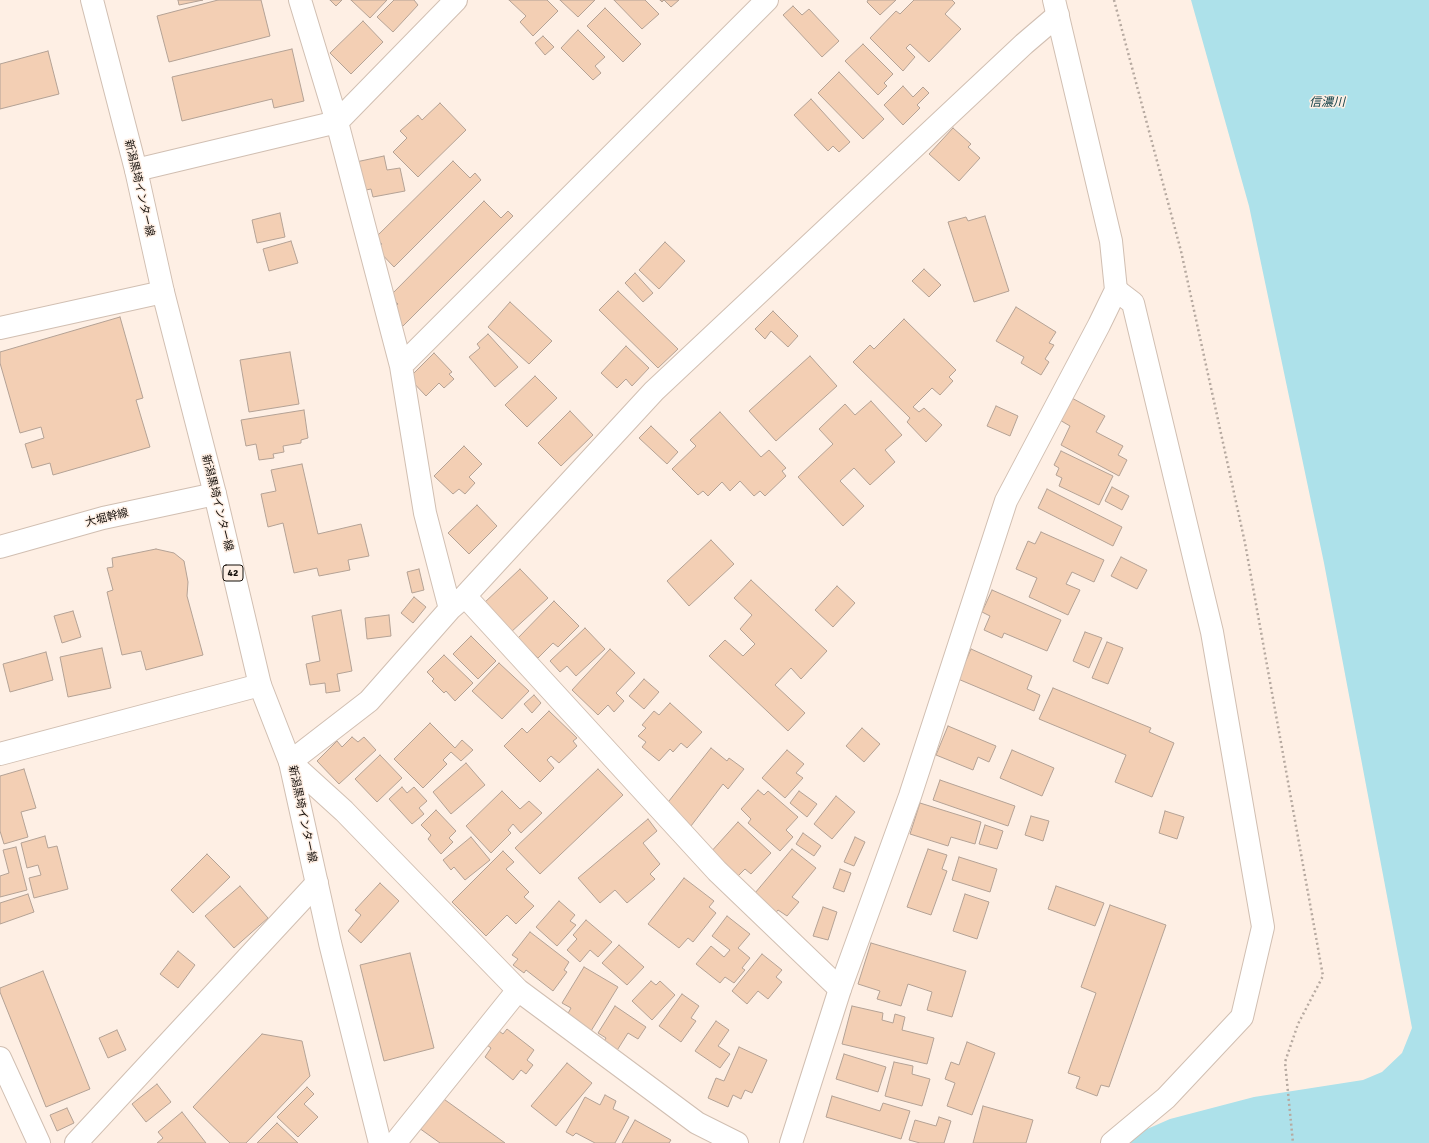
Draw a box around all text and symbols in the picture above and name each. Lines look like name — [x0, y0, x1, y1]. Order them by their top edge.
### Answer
water label: 信濃川 — [1309, 96, 1345, 110]
street label: 新潟黒埼インター線 — [121, 138, 157, 238]
street label: 新潟黒埼インター線 — [199, 453, 235, 553]
street label: 大堀幹線 — [84, 506, 130, 530]
road number: 42 — [223, 565, 243, 581]
street label: 新潟黒埼インター線 — [285, 764, 319, 864]

